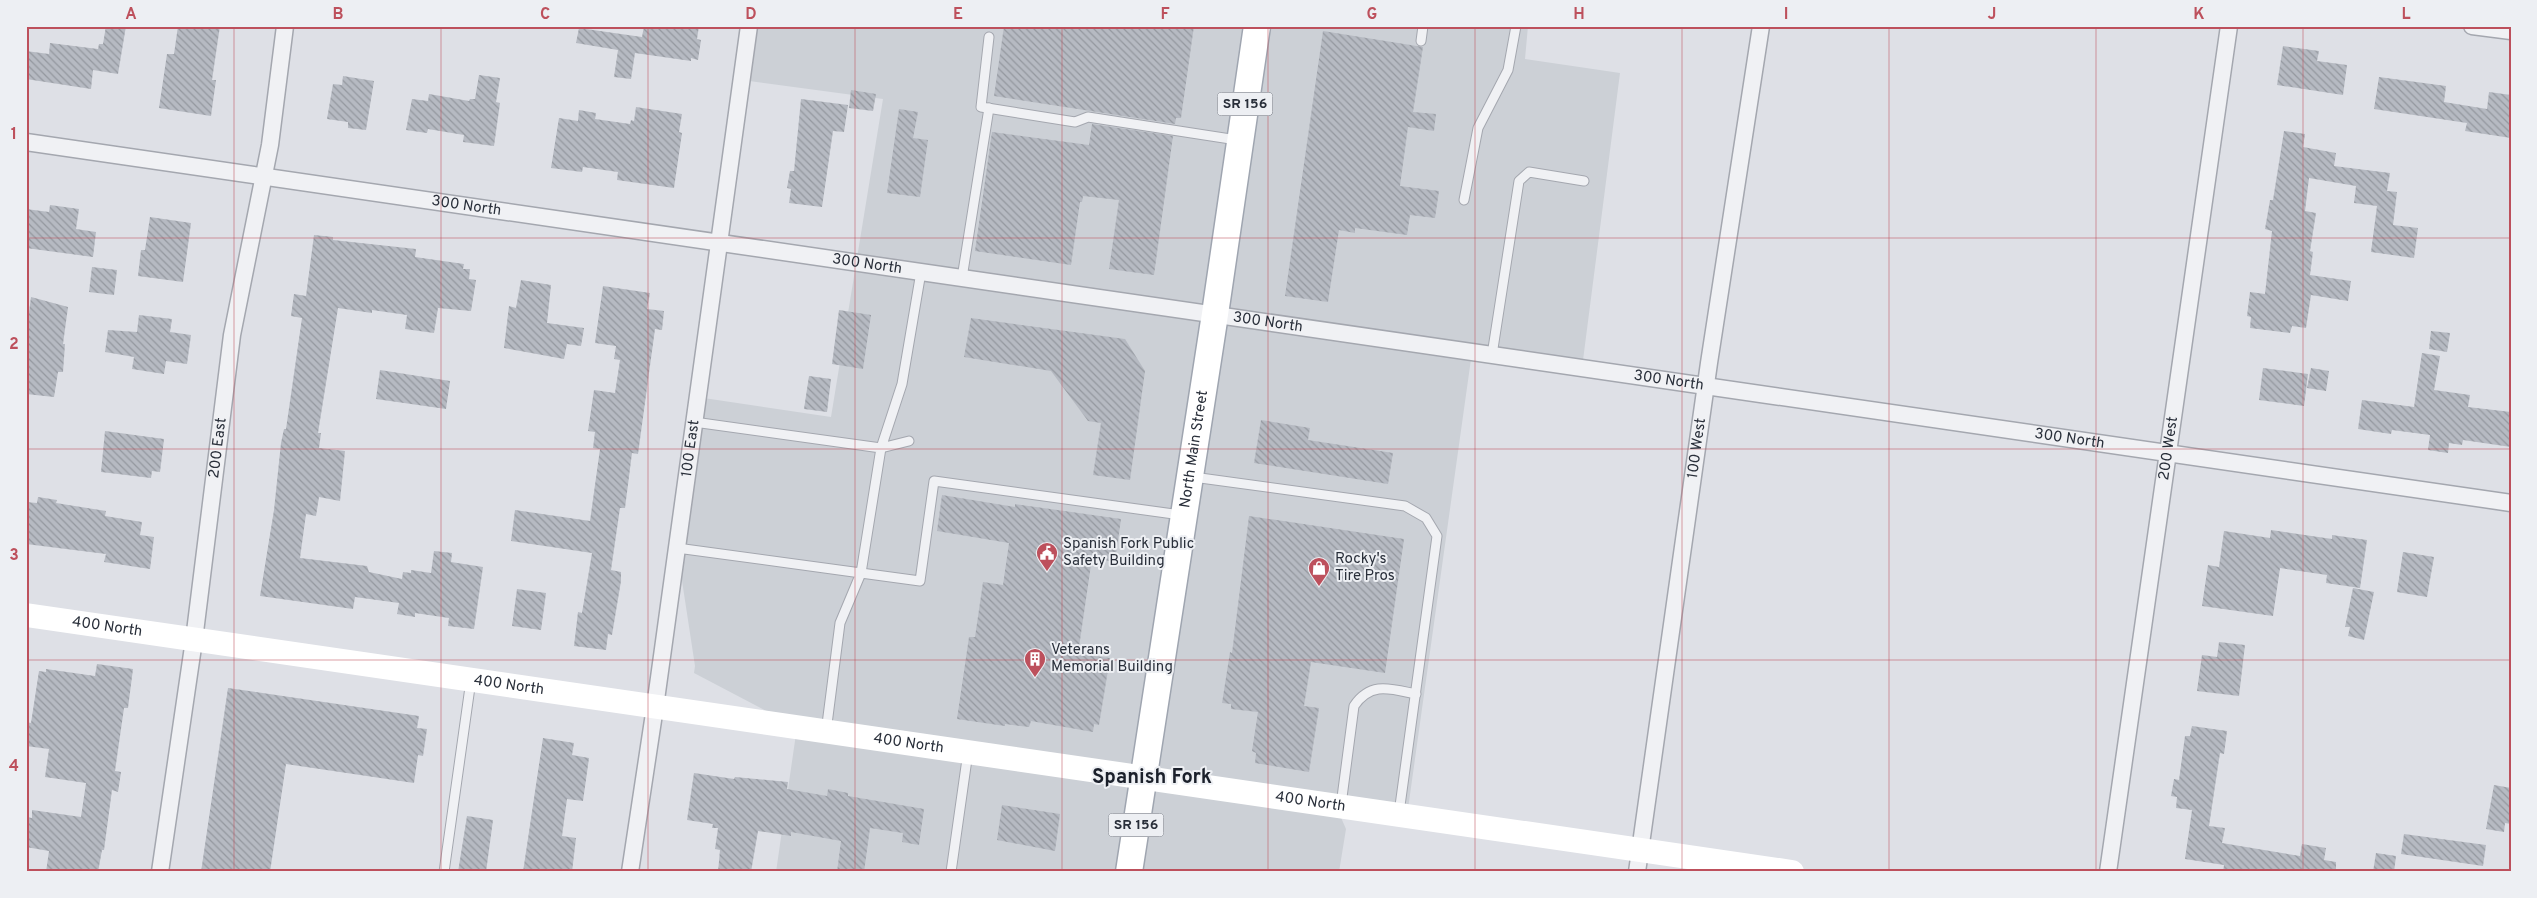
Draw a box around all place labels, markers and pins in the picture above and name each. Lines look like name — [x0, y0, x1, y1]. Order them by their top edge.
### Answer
place label: Spanish Fork Public Safety Building — [1063, 535, 1194, 571]
public building icon: Spanish Fork Public Safety Building — [1035, 541, 1059, 572]
place label: Rocky's Tire Pros — [1335, 550, 1395, 586]
shop icon: Rocky's Tire Pros — [1307, 556, 1331, 587]
place label: Veterans Memorial Building — [1051, 641, 1173, 677]
building icon: Veterans Memorial Building — [1023, 647, 1047, 678]

